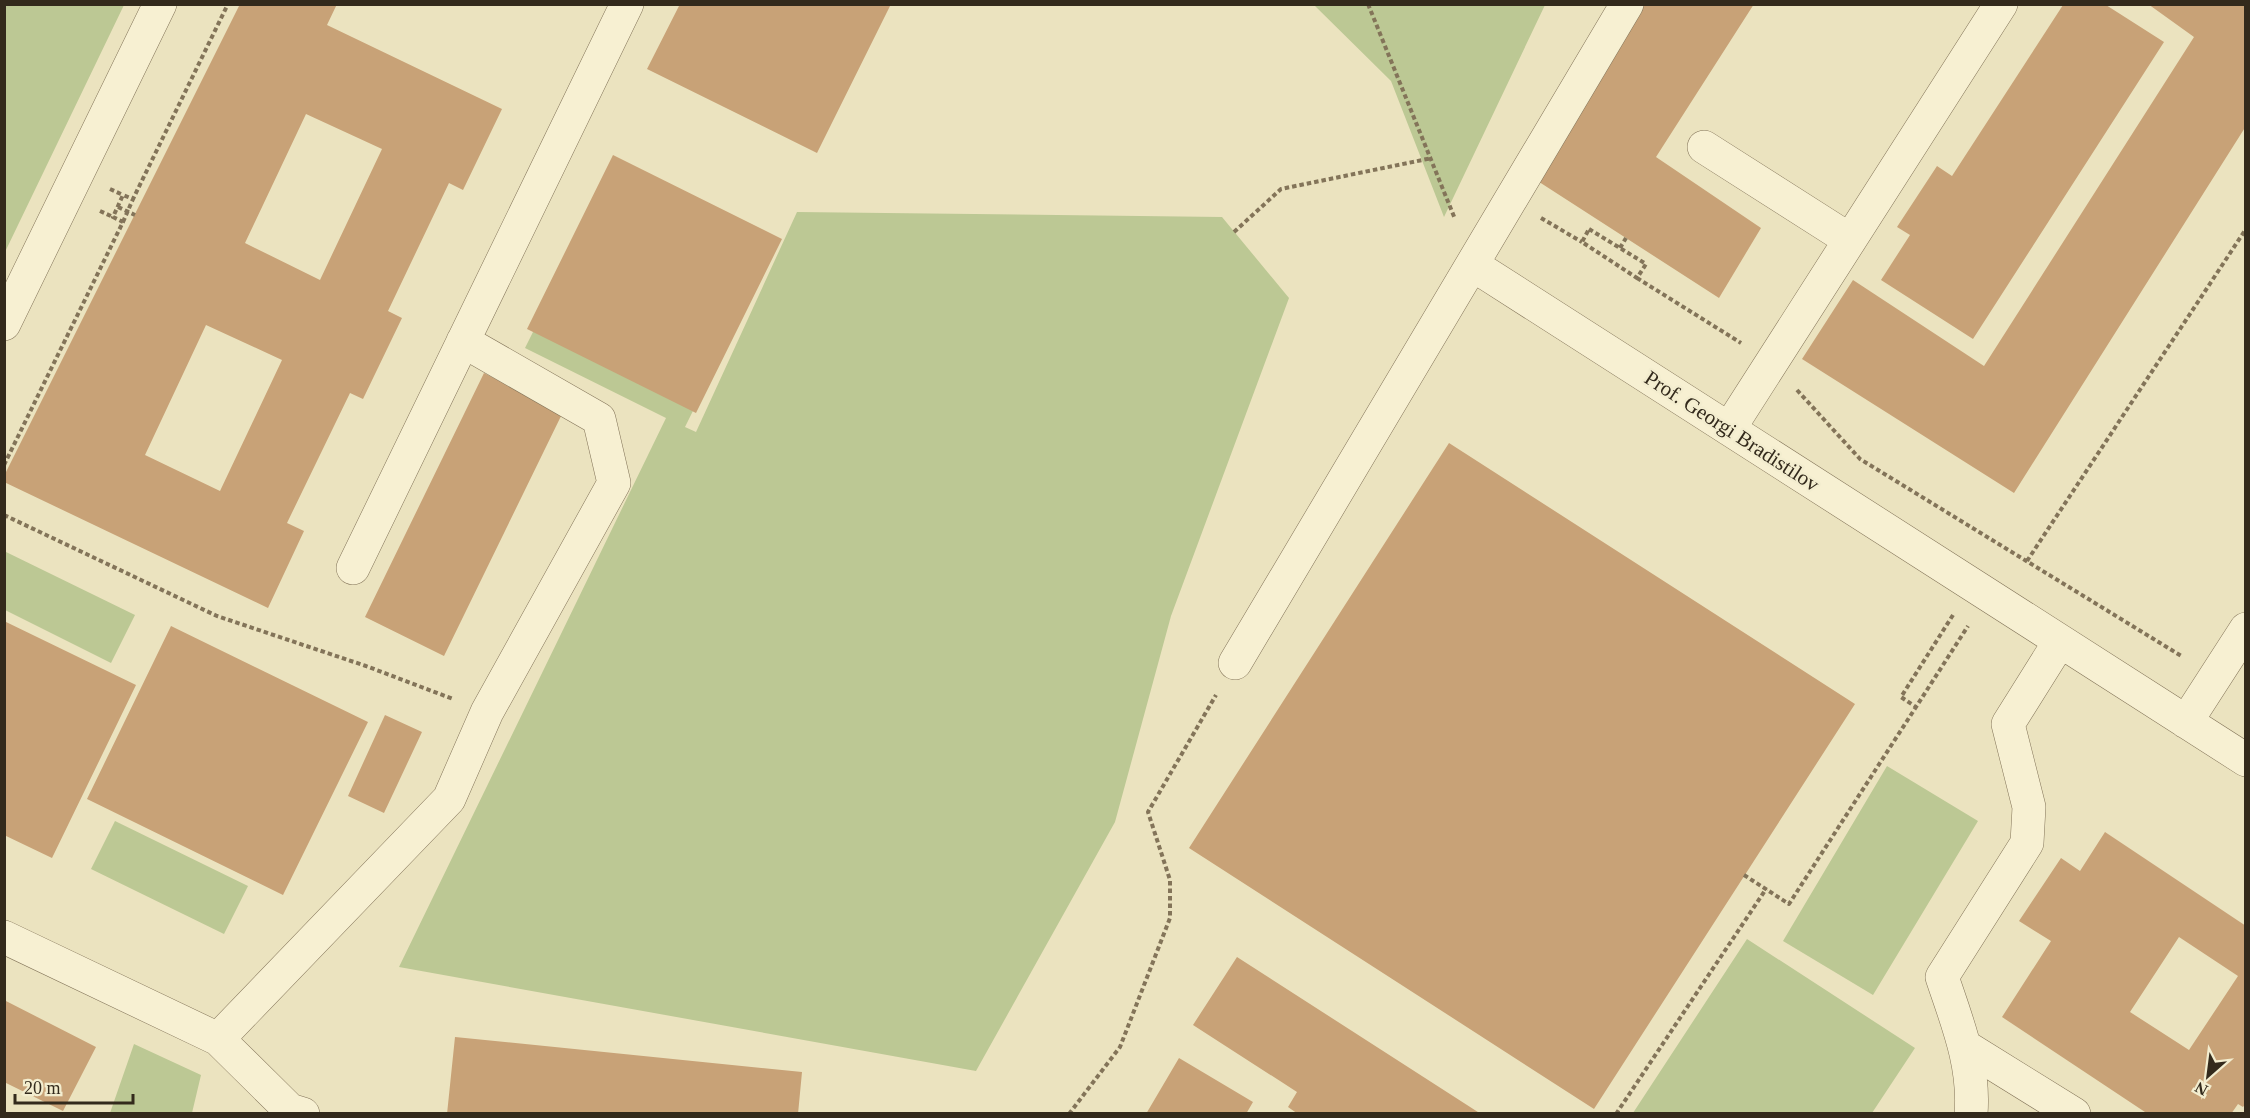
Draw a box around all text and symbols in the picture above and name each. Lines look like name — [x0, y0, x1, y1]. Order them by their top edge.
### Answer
street label: Prof. Georgi Bradistilov — [1640, 366, 1824, 497]
north arrow — [2178, 1046, 2238, 1106]
scale bar — [15, 1067, 134, 1105]
text: 20 m — [24, 1078, 61, 1098]
text: N — [2192, 1078, 2210, 1099]

